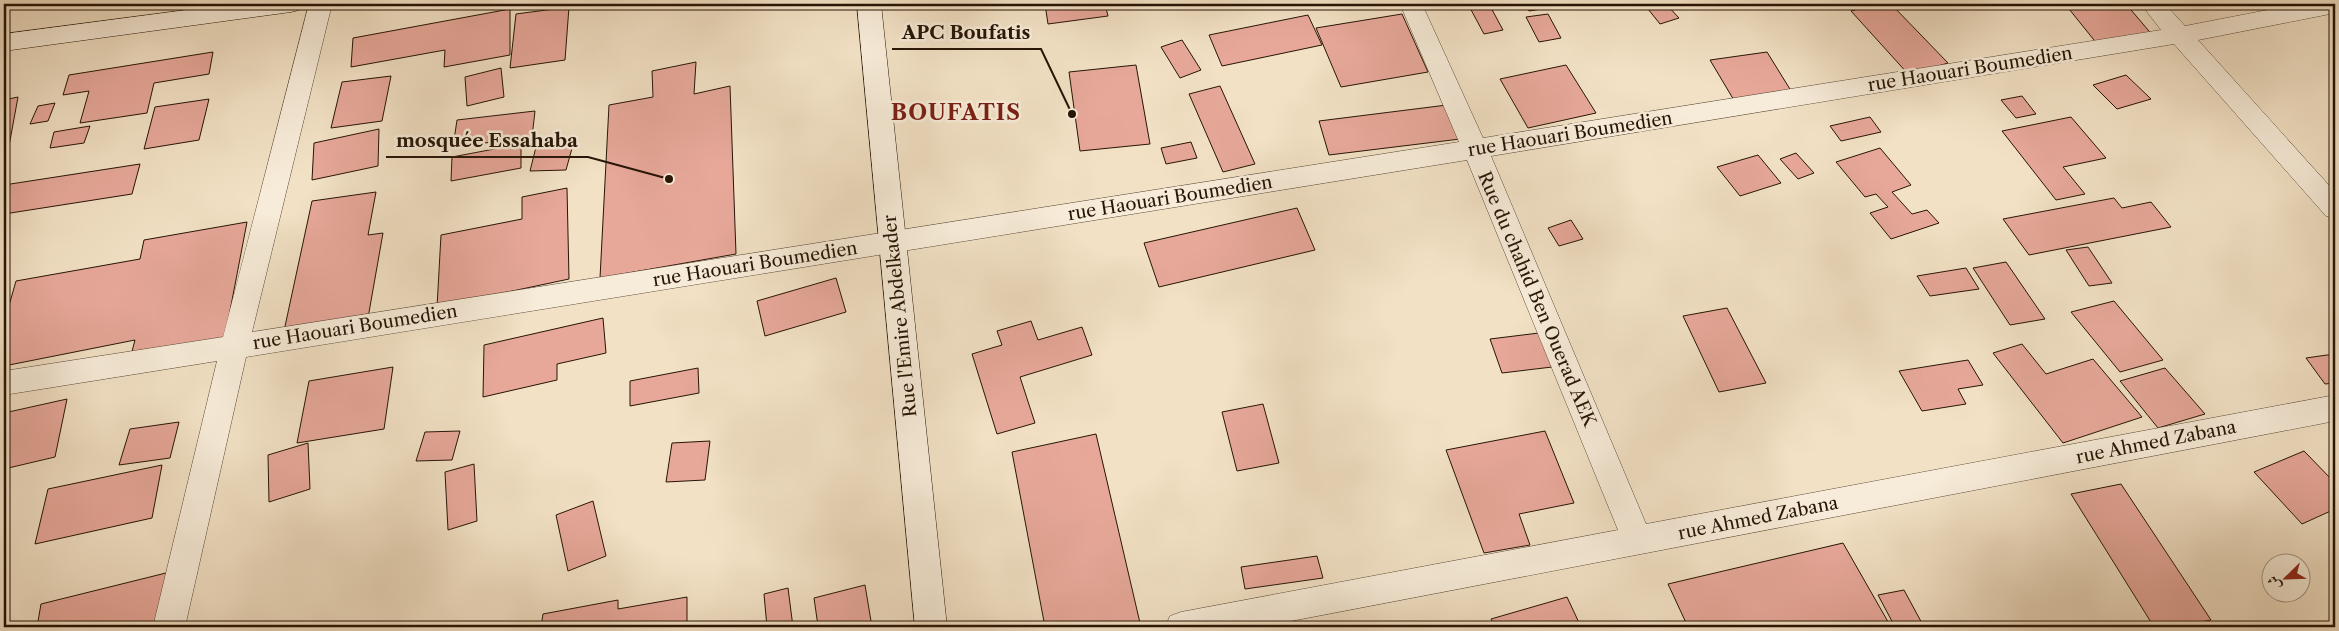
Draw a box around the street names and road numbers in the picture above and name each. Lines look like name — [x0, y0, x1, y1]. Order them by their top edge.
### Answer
street label: rue Haouari Boumedien — [1866, 42, 2074, 96]
street label: rue Haouari Boumedien — [1466, 107, 1674, 161]
street label: Rue du chahid Ben Ouerad AEK — [1473, 168, 1601, 431]
street label: rue Haouari Boumedien — [1066, 171, 1274, 225]
street label: Rue l'Emire Abdelkader — [878, 213, 922, 418]
street label: rue Haouari Boumedien — [651, 237, 859, 291]
street label: rue Haouari Boumedien — [251, 300, 459, 354]
street label: rue Ahmed Zabana — [2074, 416, 2238, 468]
street label: rue Ahmed Zabana — [1676, 492, 1840, 544]

